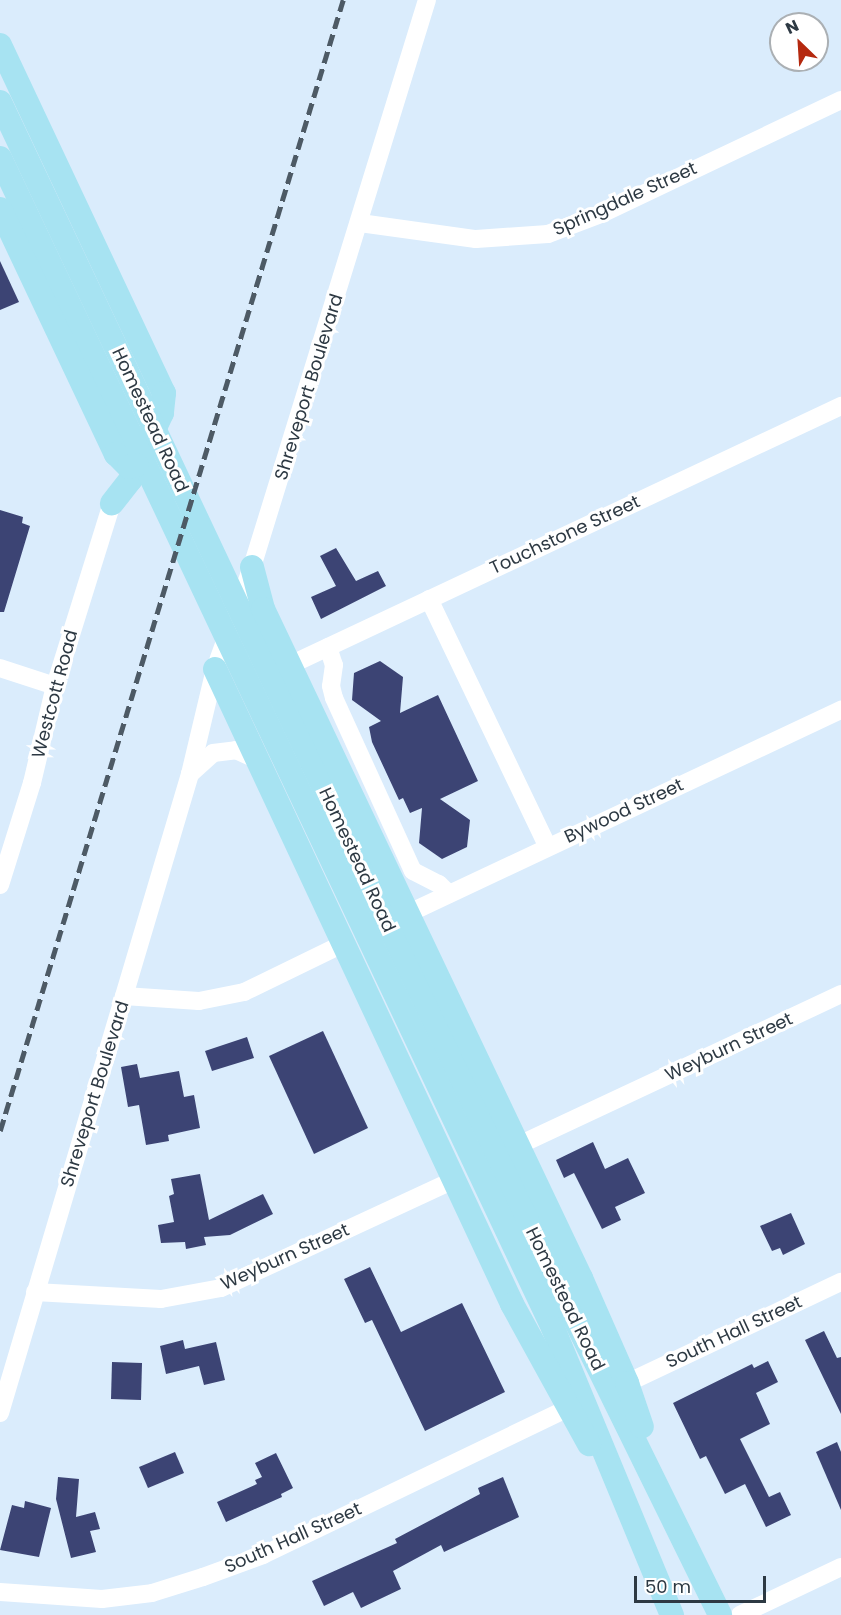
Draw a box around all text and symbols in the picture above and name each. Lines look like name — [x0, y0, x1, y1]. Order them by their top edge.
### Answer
north arrow — [769, 12, 829, 72]
text: N — [782, 14, 802, 40]
street label: Springdale Street — [550, 158, 700, 240]
street label: Shreveport Boulevard — [270, 291, 348, 483]
street label: Homestead Road — [107, 344, 193, 496]
street label: Touchstone Street — [487, 491, 643, 579]
street label: Westcott Road — [28, 628, 82, 760]
street label: Bywood Street — [561, 774, 687, 848]
street label: Homestead Road — [314, 784, 400, 936]
street label: Shreveport Boulevard — [56, 998, 134, 1190]
street label: Weyburn Street — [662, 1008, 796, 1086]
street label: Weyburn Street — [217, 1219, 353, 1295]
street label: Homestead Road — [521, 1224, 609, 1374]
street label: South Hall Street — [663, 1291, 805, 1373]
street label: South Hall Street — [221, 1498, 365, 1578]
scale bar — [637, 1564, 769, 1602]
text: 50 m — [645, 1574, 691, 1599]

